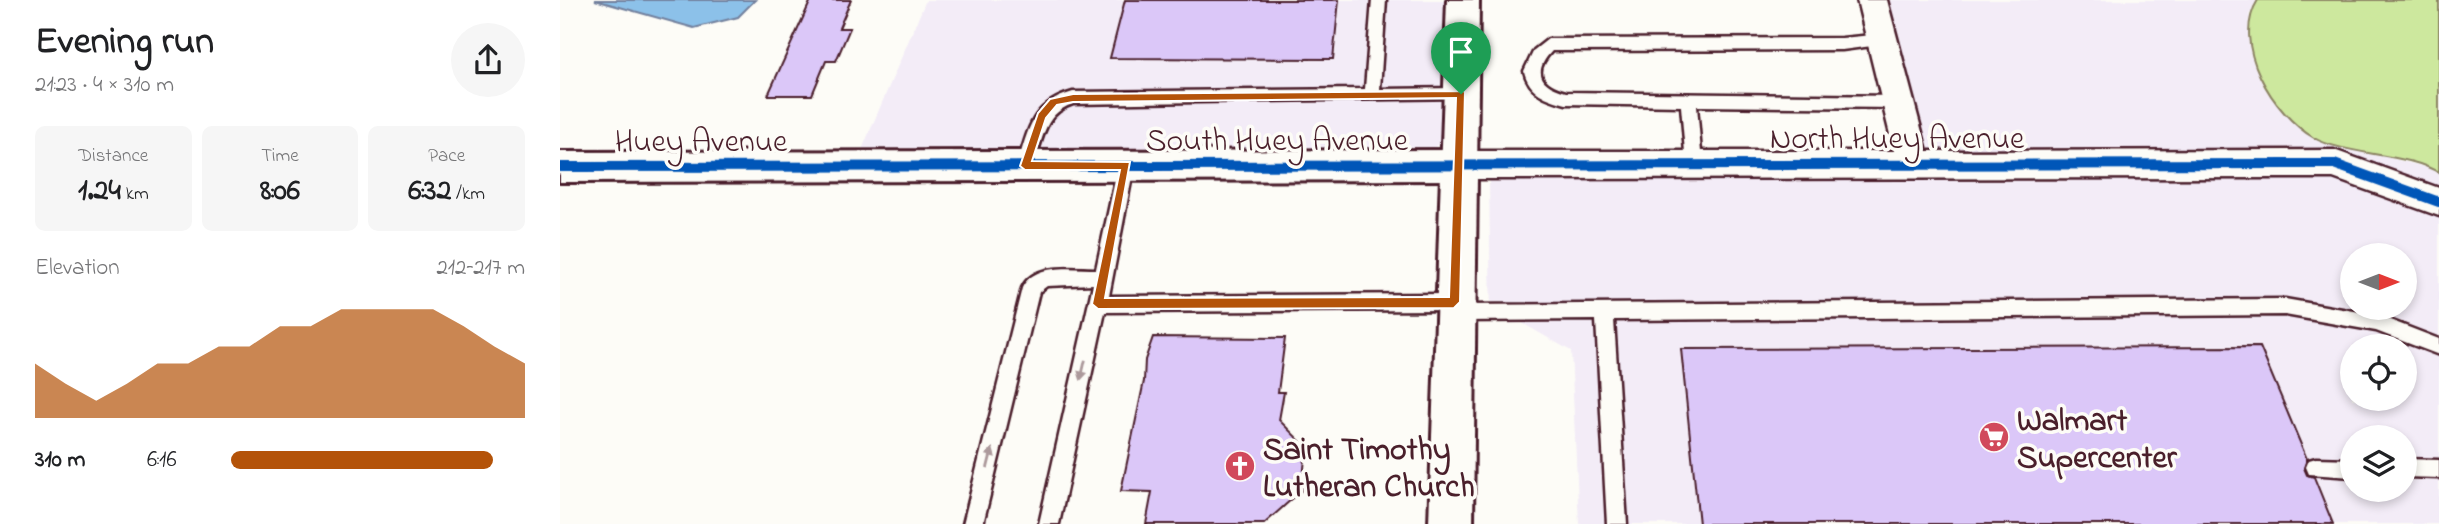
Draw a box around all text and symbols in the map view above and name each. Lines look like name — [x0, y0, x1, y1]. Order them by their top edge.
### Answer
text: Evening run — [35, 15, 214, 71]
pin — [1431, 22, 1491, 94]
button: share — [451, 23, 525, 97]
icon: arrive — [1442, 33, 1480, 71]
text: 21:23 · 4 × 310 m — [35, 69, 174, 102]
street label: North Huey Avenue — [1770, 117, 2025, 164]
street label: South Huey Avenue — [1146, 119, 1409, 166]
street label: Huey Avenue — [615, 120, 788, 167]
text: Distance — [78, 143, 148, 170]
text: Time — [261, 143, 299, 170]
text: Pace — [428, 143, 465, 170]
text: 1.24 — [78, 170, 121, 214]
text: 8:06 — [260, 170, 300, 214]
text: 6:32 — [408, 170, 451, 214]
text: km — [121, 181, 149, 208]
text: /km — [451, 181, 485, 208]
north arrow — [2340, 243, 2417, 320]
map controls — [2340, 243, 2417, 502]
text: Elevation — [35, 252, 120, 285]
text: 212–217 m — [436, 252, 525, 285]
button: locate — [2340, 334, 2417, 411]
one-way arrow — [1078, 359, 1089, 381]
place label: Walmart Supercenter — [2017, 399, 2178, 483]
supermarket icon: Walmart Supercenter — [1977, 420, 2011, 454]
button: layers — [2340, 425, 2417, 502]
place label: Saint Timothy Lutheran Church — [1263, 428, 1475, 512]
text: 310 m — [35, 444, 85, 477]
text: 6:16 — [147, 444, 177, 477]
one-way arrow — [985, 447, 996, 469]
church icon: Saint Timothy Lutheran Church — [1223, 449, 1257, 483]

